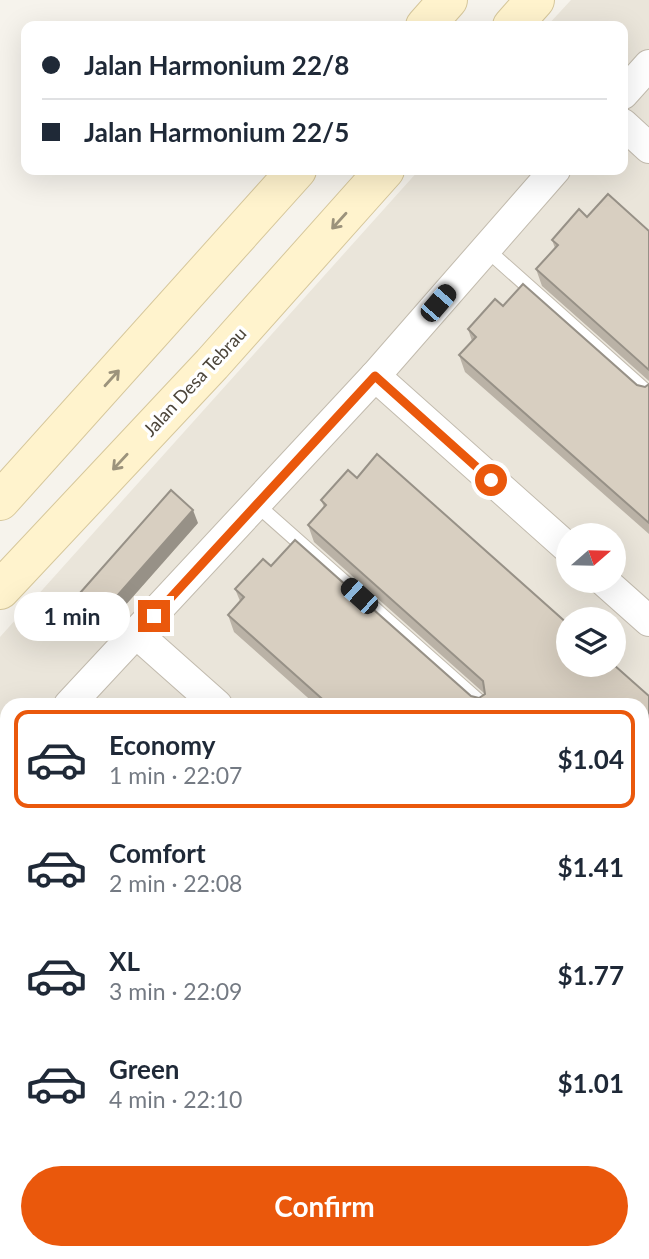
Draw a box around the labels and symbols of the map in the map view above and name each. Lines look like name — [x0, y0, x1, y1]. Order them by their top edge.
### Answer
one-way arrow — [331, 212, 348, 229]
car — [417, 280, 460, 326]
street label: Jalan Desa Tebrau — [138, 322, 251, 441]
one-way arrow — [103, 370, 120, 387]
one-way arrow — [112, 453, 129, 470]
route start — [475, 464, 507, 496]
north arrow — [556, 523, 626, 593]
car — [337, 574, 382, 618]
callout: 1 min — [14, 592, 130, 640]
route end — [138, 600, 170, 632]

